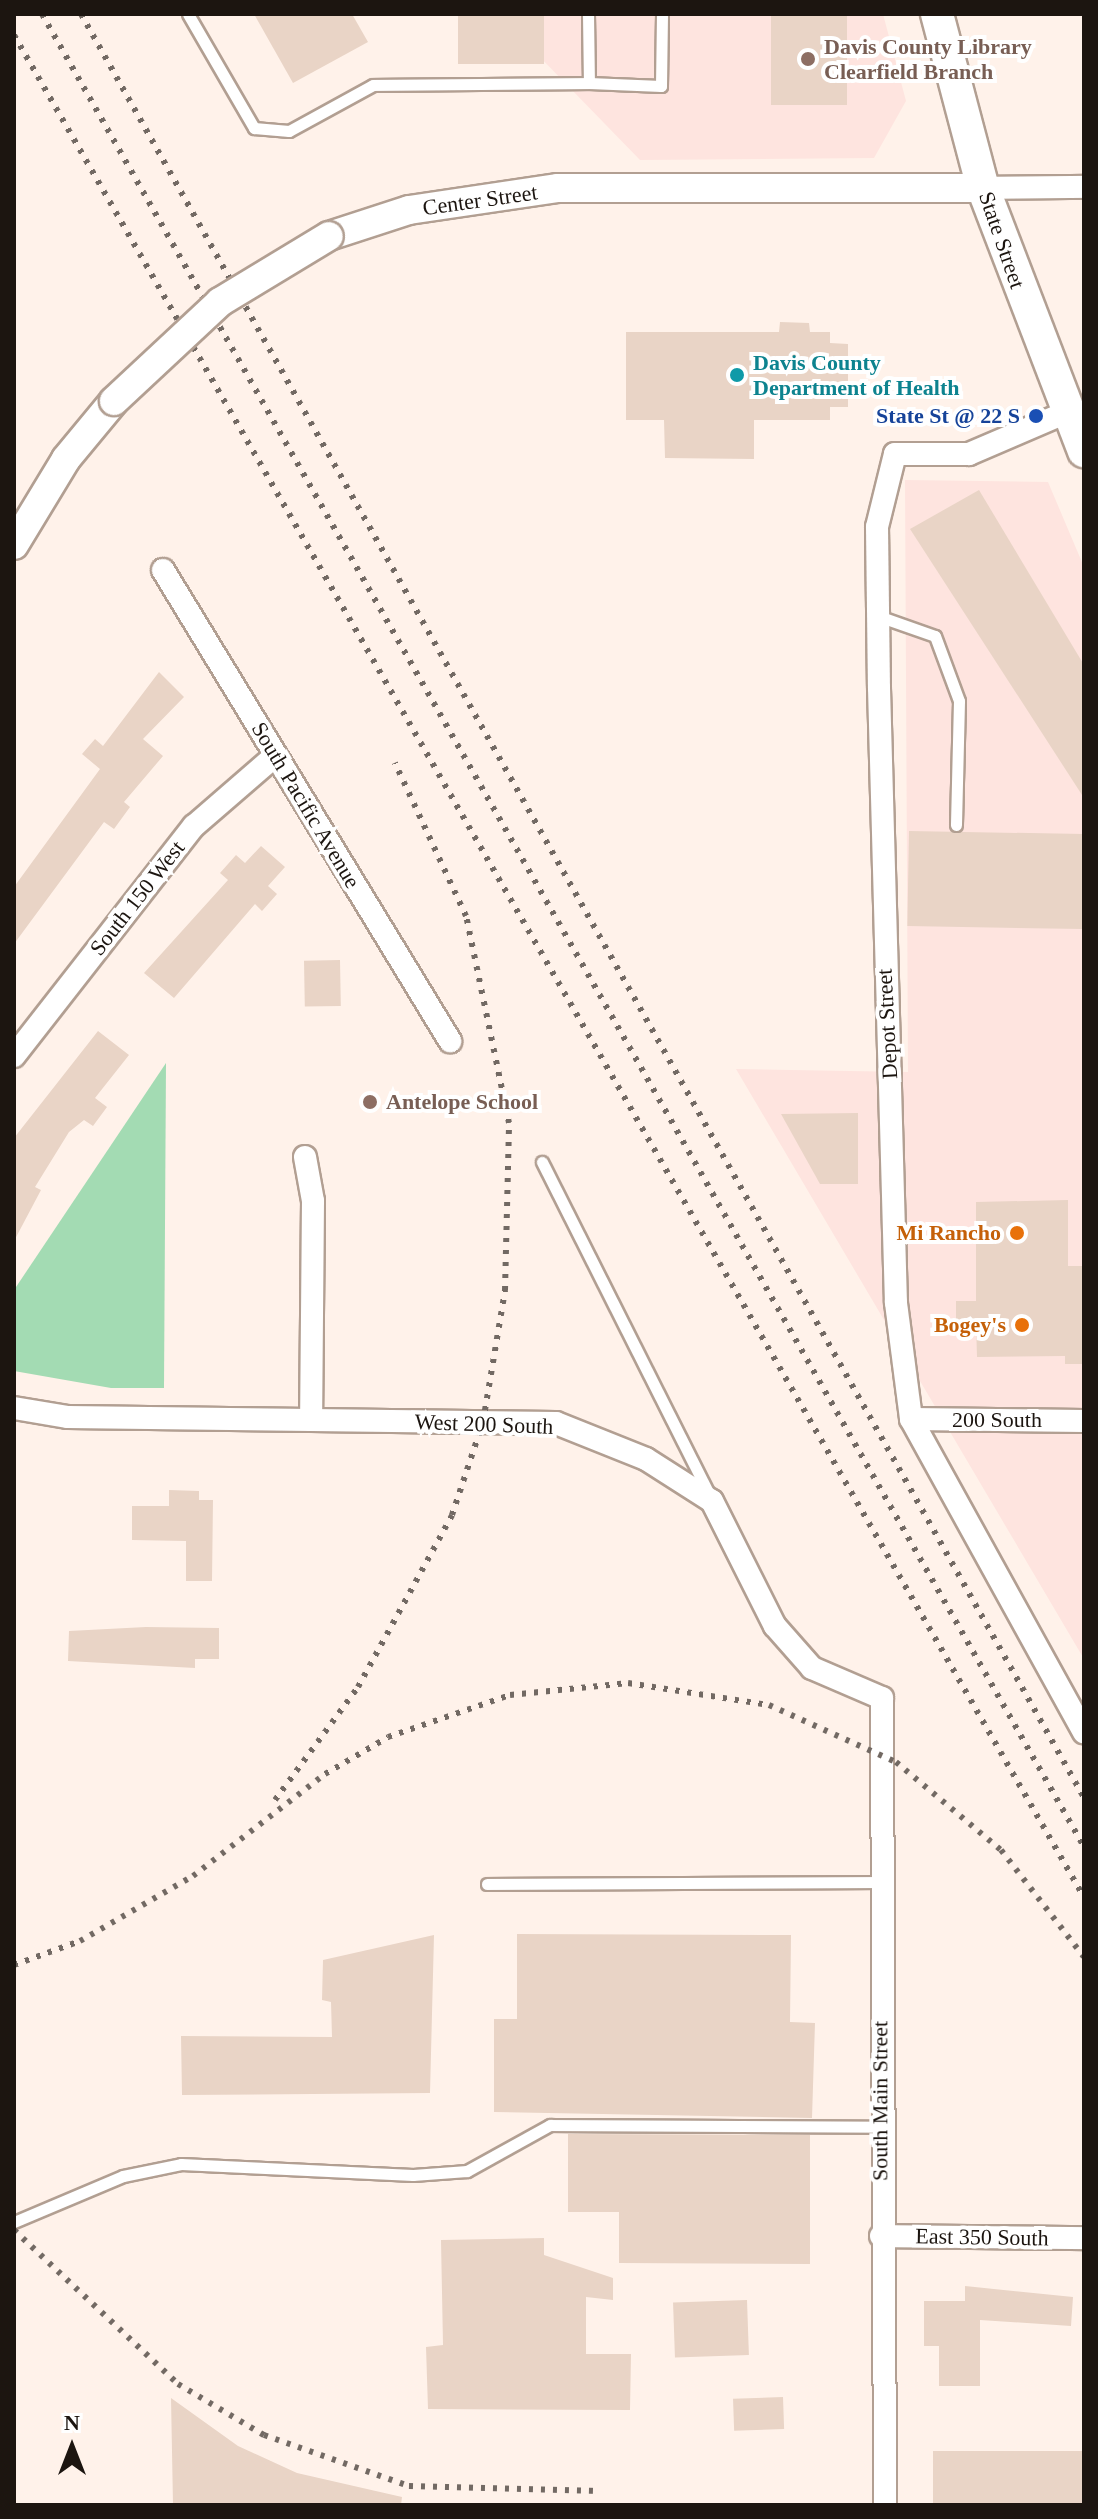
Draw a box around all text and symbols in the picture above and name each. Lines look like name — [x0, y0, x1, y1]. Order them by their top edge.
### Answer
place label: Davis County Library Clearfield Branch — [824, 33, 1032, 84]
marker: Davis County Library Clearfield Branch — [799, 50, 817, 68]
street label: Center Street — [421, 179, 539, 221]
street label: State Street — [973, 188, 1031, 292]
place label: Davis County Department of Health — [753, 349, 960, 400]
marker: Davis County Department of Health — [728, 366, 746, 384]
place label: State St @ 22 S — [876, 403, 1020, 429]
marker: State St @ 22 S — [1027, 407, 1045, 425]
street label: South Pacific Avenue — [246, 717, 366, 893]
street label: South 150 West — [84, 835, 190, 961]
street label: Depot Street — [871, 968, 903, 1080]
place label: Antelope School — [386, 1089, 538, 1115]
marker: Antelope School — [361, 1093, 379, 1111]
place label: Mi Rancho — [896, 1220, 1001, 1246]
marker: Mi Rancho — [1008, 1224, 1026, 1242]
place label: Bogey's — [934, 1312, 1006, 1338]
marker: Bogey's — [1013, 1316, 1031, 1334]
street label: 200 South — [952, 1407, 1042, 1433]
street label: West 200 South — [414, 1408, 554, 1440]
street label: South Main Street — [867, 2021, 893, 2181]
street label: East 350 South — [915, 2223, 1049, 2251]
north arrow — [32, 2407, 112, 2487]
text: N — [64, 2410, 80, 2435]

